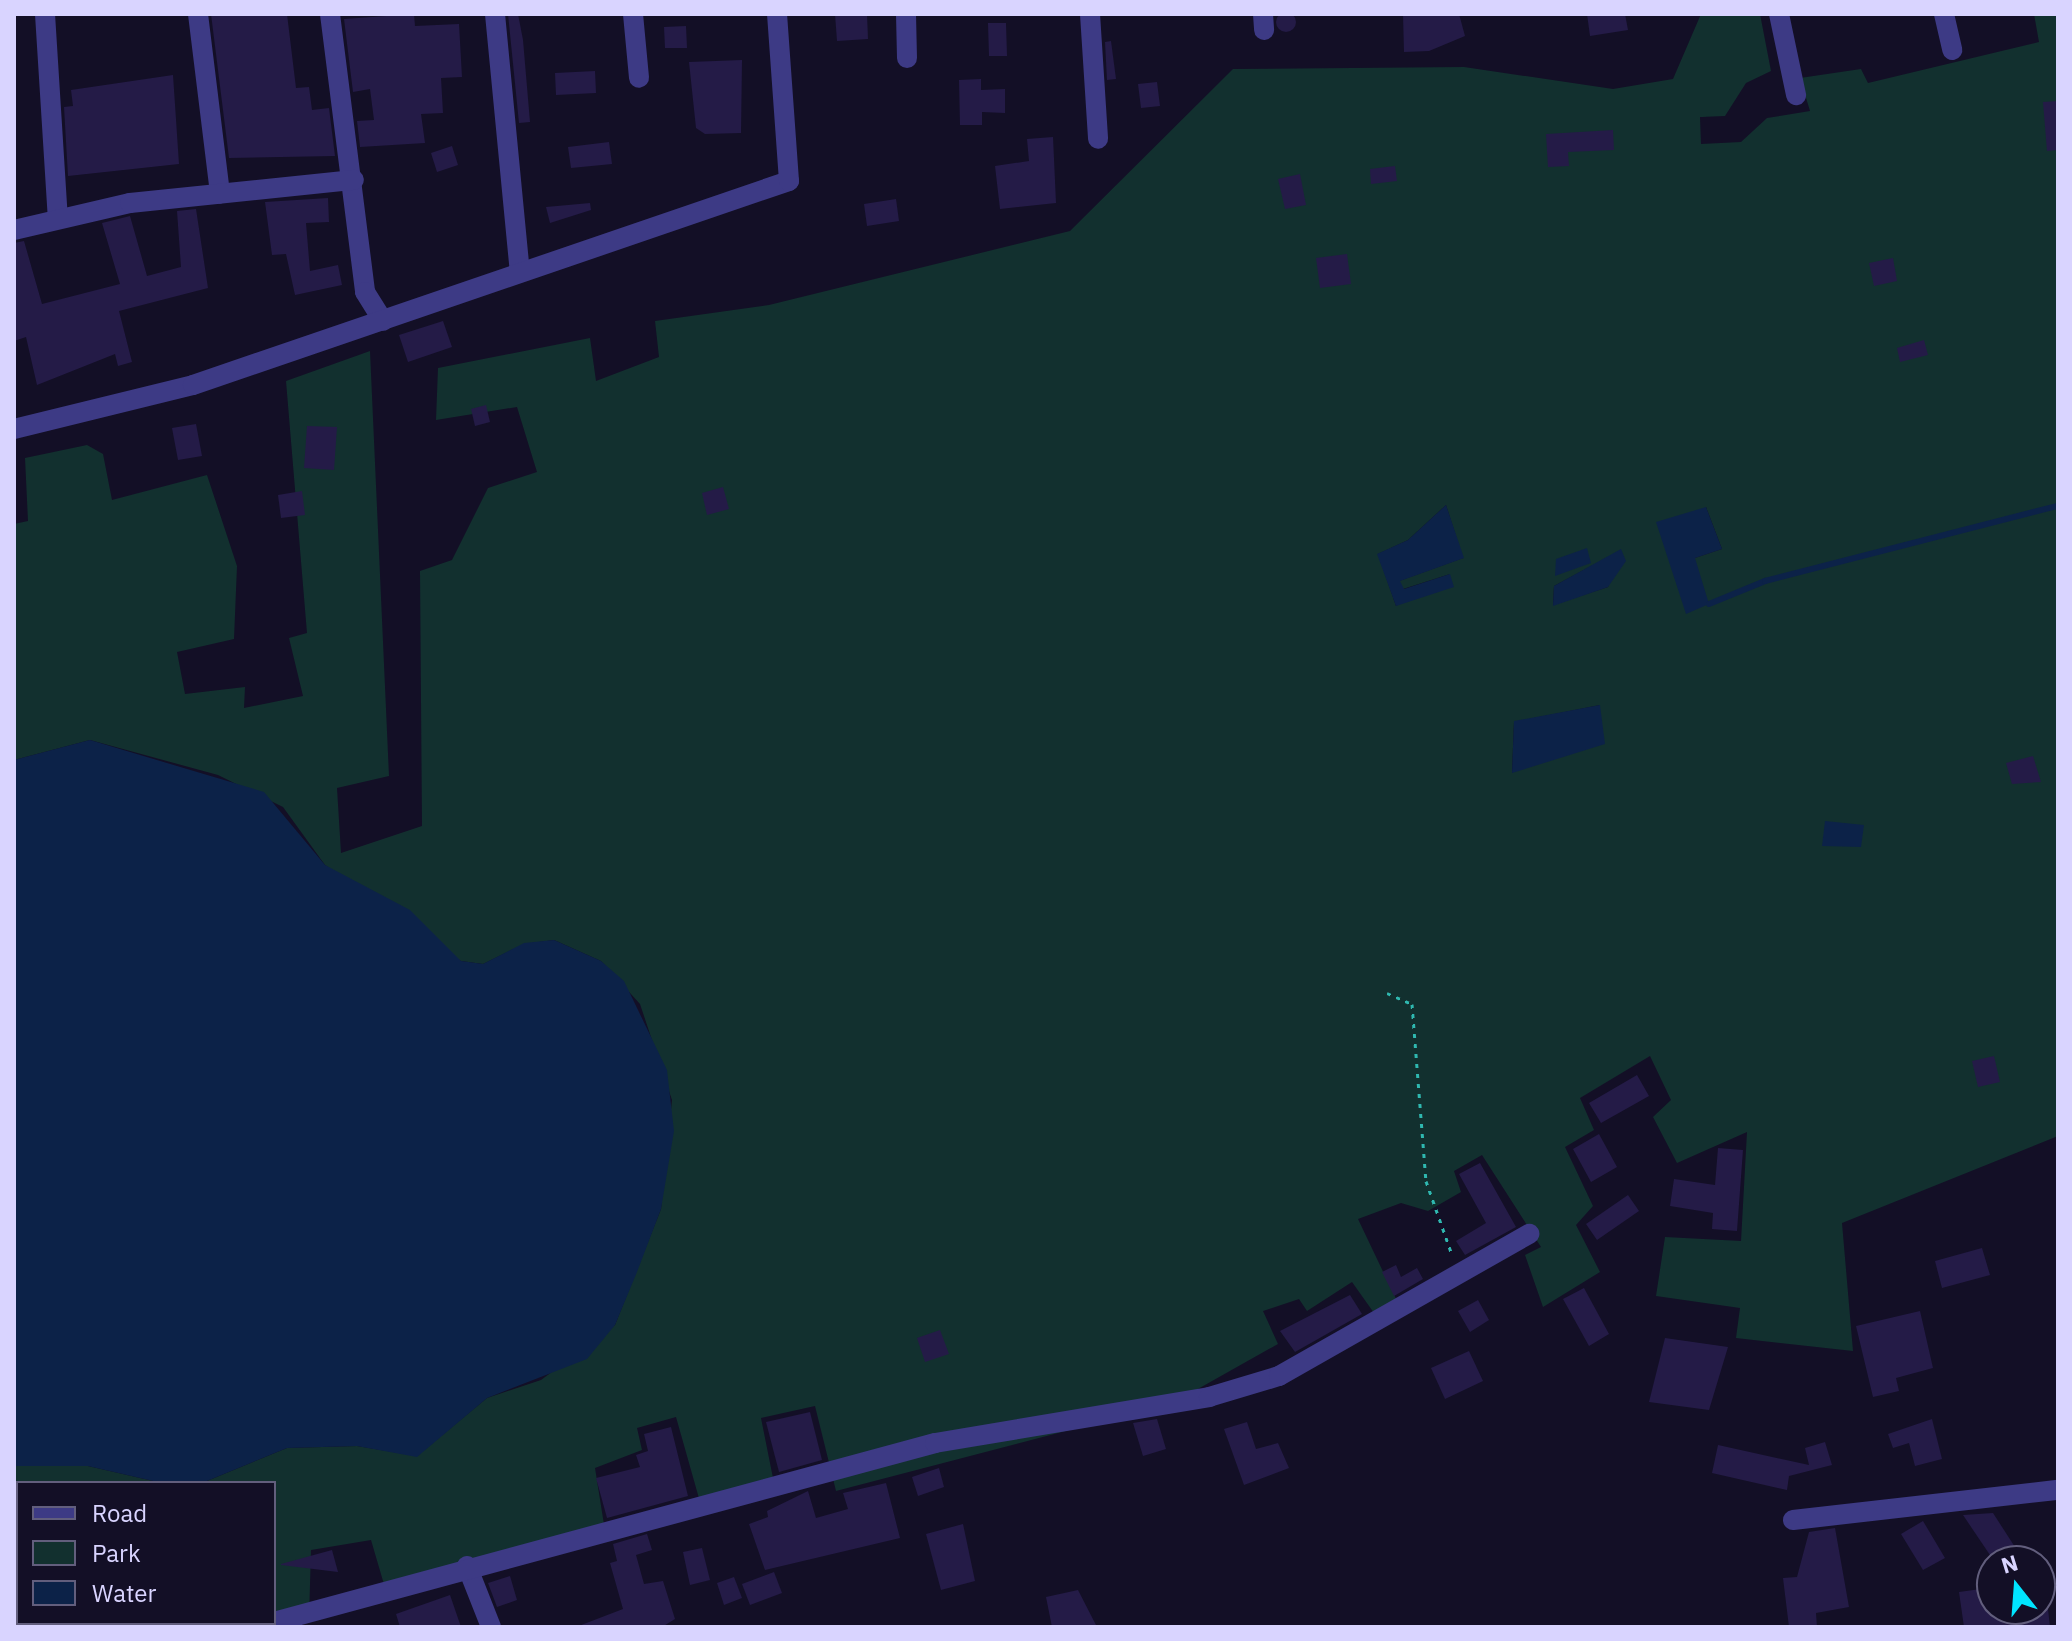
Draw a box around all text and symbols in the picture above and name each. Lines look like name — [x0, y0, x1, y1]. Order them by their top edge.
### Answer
legend — [16, 1481, 276, 1625]
text: Road — [92, 1497, 147, 1529]
text: Park — [92, 1537, 141, 1569]
north arrow — [1976, 1545, 2056, 1625]
text: N — [1998, 1547, 2021, 1580]
text: Water — [92, 1577, 156, 1609]

